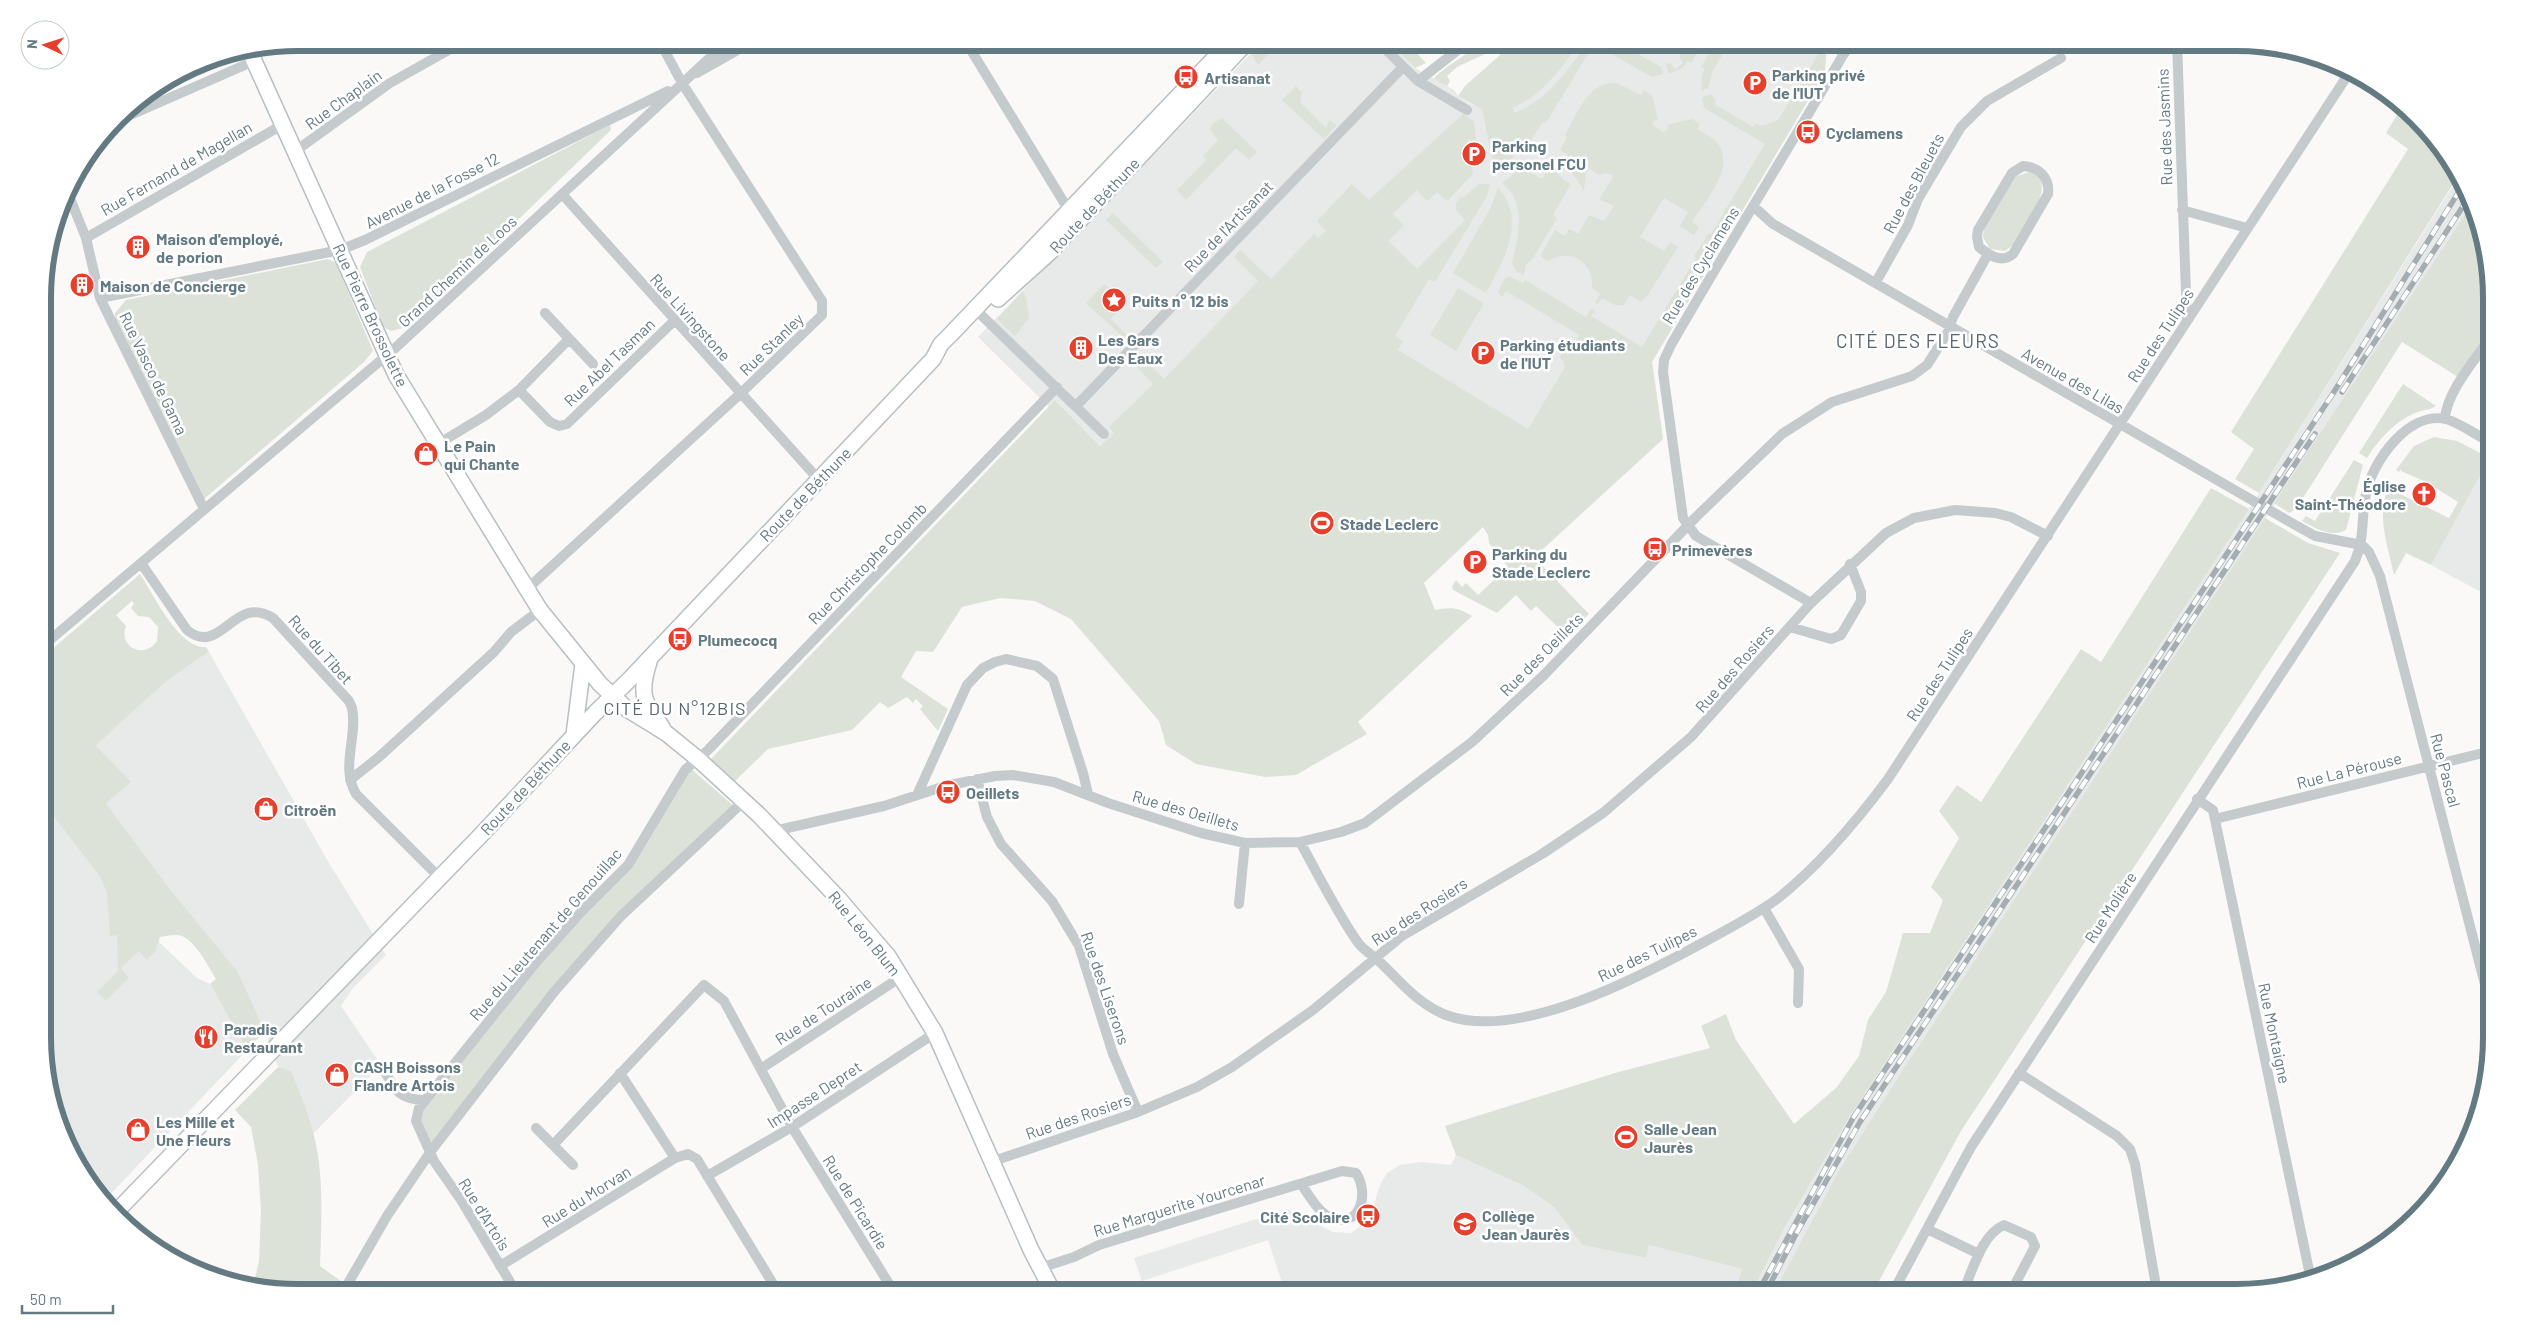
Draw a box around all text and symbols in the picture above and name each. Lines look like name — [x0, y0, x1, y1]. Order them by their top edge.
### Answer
north arrow — [20, 20, 70, 70]
text: N — [23, 39, 40, 49]
bus stop icon: Artisanat — [1173, 64, 1199, 90]
street label: Rue Chaplain — [301, 65, 385, 133]
place label: Parking privé de l'IUT — [1772, 65, 1866, 102]
place label: Artisanat — [1204, 68, 1271, 87]
street label: Rue des Jasmins — [2152, 68, 2176, 186]
parking icon: Parking privé de l'IUT — [1742, 70, 1768, 96]
street label: Rue Fernand de Magellan — [97, 117, 255, 219]
bus stop icon: Cyclamens — [1795, 119, 1821, 145]
place label: Cyclamens — [1826, 123, 1903, 142]
street label: Rue des Bleuets — [1879, 130, 1947, 236]
place label: Parking personel FCU — [1492, 136, 1586, 173]
parking icon: Parking personel FCU — [1461, 141, 1487, 167]
street label: Avenue de la Fosse 12 — [362, 148, 502, 232]
street label: Route de Béthune — [1045, 153, 1143, 257]
street label: Rue de l'Artisanat — [1180, 176, 1276, 276]
street label: Rue des Cyclamens — [1658, 203, 1742, 327]
street label: Grand Chemin de Loos — [394, 211, 520, 331]
place label: Maison d'employé, de porion — [156, 229, 284, 266]
building icon: Maison d'employé, de porion — [125, 234, 151, 260]
street label: Rue Pierre Brossolette — [329, 240, 413, 390]
street label: Rue Livingstone — [647, 269, 735, 365]
building icon: Maison de Concierge — [69, 272, 95, 298]
place label: Maison de Concierge — [100, 276, 246, 295]
street label: Rue des Tulipes — [2123, 285, 2197, 385]
place icon: Puits n° 12 bis — [1101, 287, 1127, 313]
place label: Puits n° 12 bis — [1132, 291, 1229, 310]
street label: Rue Vasco de Gama — [116, 308, 192, 438]
street label: Rue Stanley — [735, 308, 807, 379]
street label: Rue Abel Tasman — [560, 314, 658, 410]
district label: CITÉ DES FLEURS — [1836, 329, 2000, 352]
place label: Les Gars Des Eaux — [1098, 330, 1163, 367]
building icon: Les Gars Des Eaux — [1068, 335, 1094, 361]
place label: Parking étudiants de l'IUT — [1500, 335, 1625, 372]
parking icon: Parking étudiants de l'IUT — [1470, 340, 1496, 366]
street label: Avenue des Lilas — [2019, 343, 2127, 417]
place label: Le Pain qui Chante — [444, 436, 520, 473]
shop icon: Le Pain qui Chante — [413, 441, 439, 467]
street label: Route de Béthune — [755, 443, 855, 545]
place label: Église Saint-Théodore — [2295, 476, 2406, 513]
church icon: Église Saint-Théodore — [2411, 481, 2437, 507]
street label: Rue Christophe Colomb — [804, 498, 930, 628]
sports icon: Stade Leclerc — [1309, 510, 1335, 536]
place label: Stade Leclerc — [1340, 514, 1439, 533]
bus stop icon: Primevères — [1642, 536, 1668, 562]
place label: Primevères — [1672, 540, 1752, 559]
place label: Parking du Stade Leclerc — [1492, 544, 1591, 581]
parking icon: Parking du Stade Leclerc — [1462, 549, 1488, 575]
street label: Rue des Oeillets — [1495, 608, 1587, 700]
street label: Rue du Tibet — [285, 611, 357, 687]
street label: Rue des Rosiers — [1691, 620, 1777, 716]
street label: Rue des Tulipes — [1902, 624, 1976, 724]
bus stop icon: Plumecocq — [667, 626, 693, 652]
place label: Plumecocq — [698, 630, 777, 649]
district label: CITÉ DU N°12BIS — [603, 697, 747, 719]
street label: Rue Pascal — [2427, 731, 2465, 809]
street label: Route de Béthune — [476, 735, 574, 839]
street label: Rue La Pérouse — [2295, 748, 2403, 792]
bus stop icon: Oeillets — [935, 779, 961, 805]
place label: Oeillets — [966, 783, 1019, 802]
street label: Rue des Oeillets — [1131, 786, 1241, 834]
shop icon: Citroën — [253, 796, 279, 822]
place label: Citroën — [284, 800, 336, 819]
street label: Rue du Lieutenant de Genouillac — [465, 844, 625, 1024]
street label: Rue Molière — [2080, 868, 2140, 946]
street label: Rue des Rosiers — [1368, 873, 1470, 949]
street label: Rue Léon Blum — [825, 887, 905, 979]
street label: Rue des Tulipes — [1594, 921, 1700, 985]
street label: Rue des Liserons — [1078, 929, 1134, 1047]
street label: Rue de Touraine — [771, 972, 875, 1048]
street label: Rue Montaigne — [2255, 981, 2295, 1085]
place label: Paradis Restaurant — [224, 1019, 303, 1056]
restaurant icon: Paradis Restaurant — [193, 1024, 219, 1050]
street label: Impasse Depret — [763, 1056, 865, 1132]
place label: CASH Boissons Flandre Artois — [354, 1057, 461, 1094]
shop icon: CASH Boissons Flandre Artois — [324, 1062, 350, 1088]
street label: Rue des Rosiers — [1023, 1089, 1133, 1143]
place label: Les Mille et Une Fleurs — [156, 1112, 235, 1149]
shop icon: Les Mille et Une Fleurs — [125, 1117, 151, 1143]
place label: Salle Jean Jaurès — [1644, 1119, 1717, 1156]
sports icon: Salle Jean Jaurès — [1613, 1124, 1639, 1150]
street label: Rue de Picardie — [819, 1151, 893, 1253]
street label: Rue du Morvan — [538, 1161, 634, 1231]
street label: Rue Marguerite Yourcenar — [1091, 1170, 1267, 1240]
street label: Rue d'Artois — [455, 1174, 515, 1254]
bus stop icon: Cité Scolaire — [1355, 1203, 1381, 1229]
place label: Collège Jean Jaurès — [1482, 1206, 1569, 1243]
place label: Cité Scolaire — [1260, 1207, 1350, 1226]
school or university icon: Collège Jean Jaurès — [1452, 1211, 1478, 1237]
scale bar — [22, 1282, 114, 1314]
text: 50 m — [30, 1290, 62, 1308]

